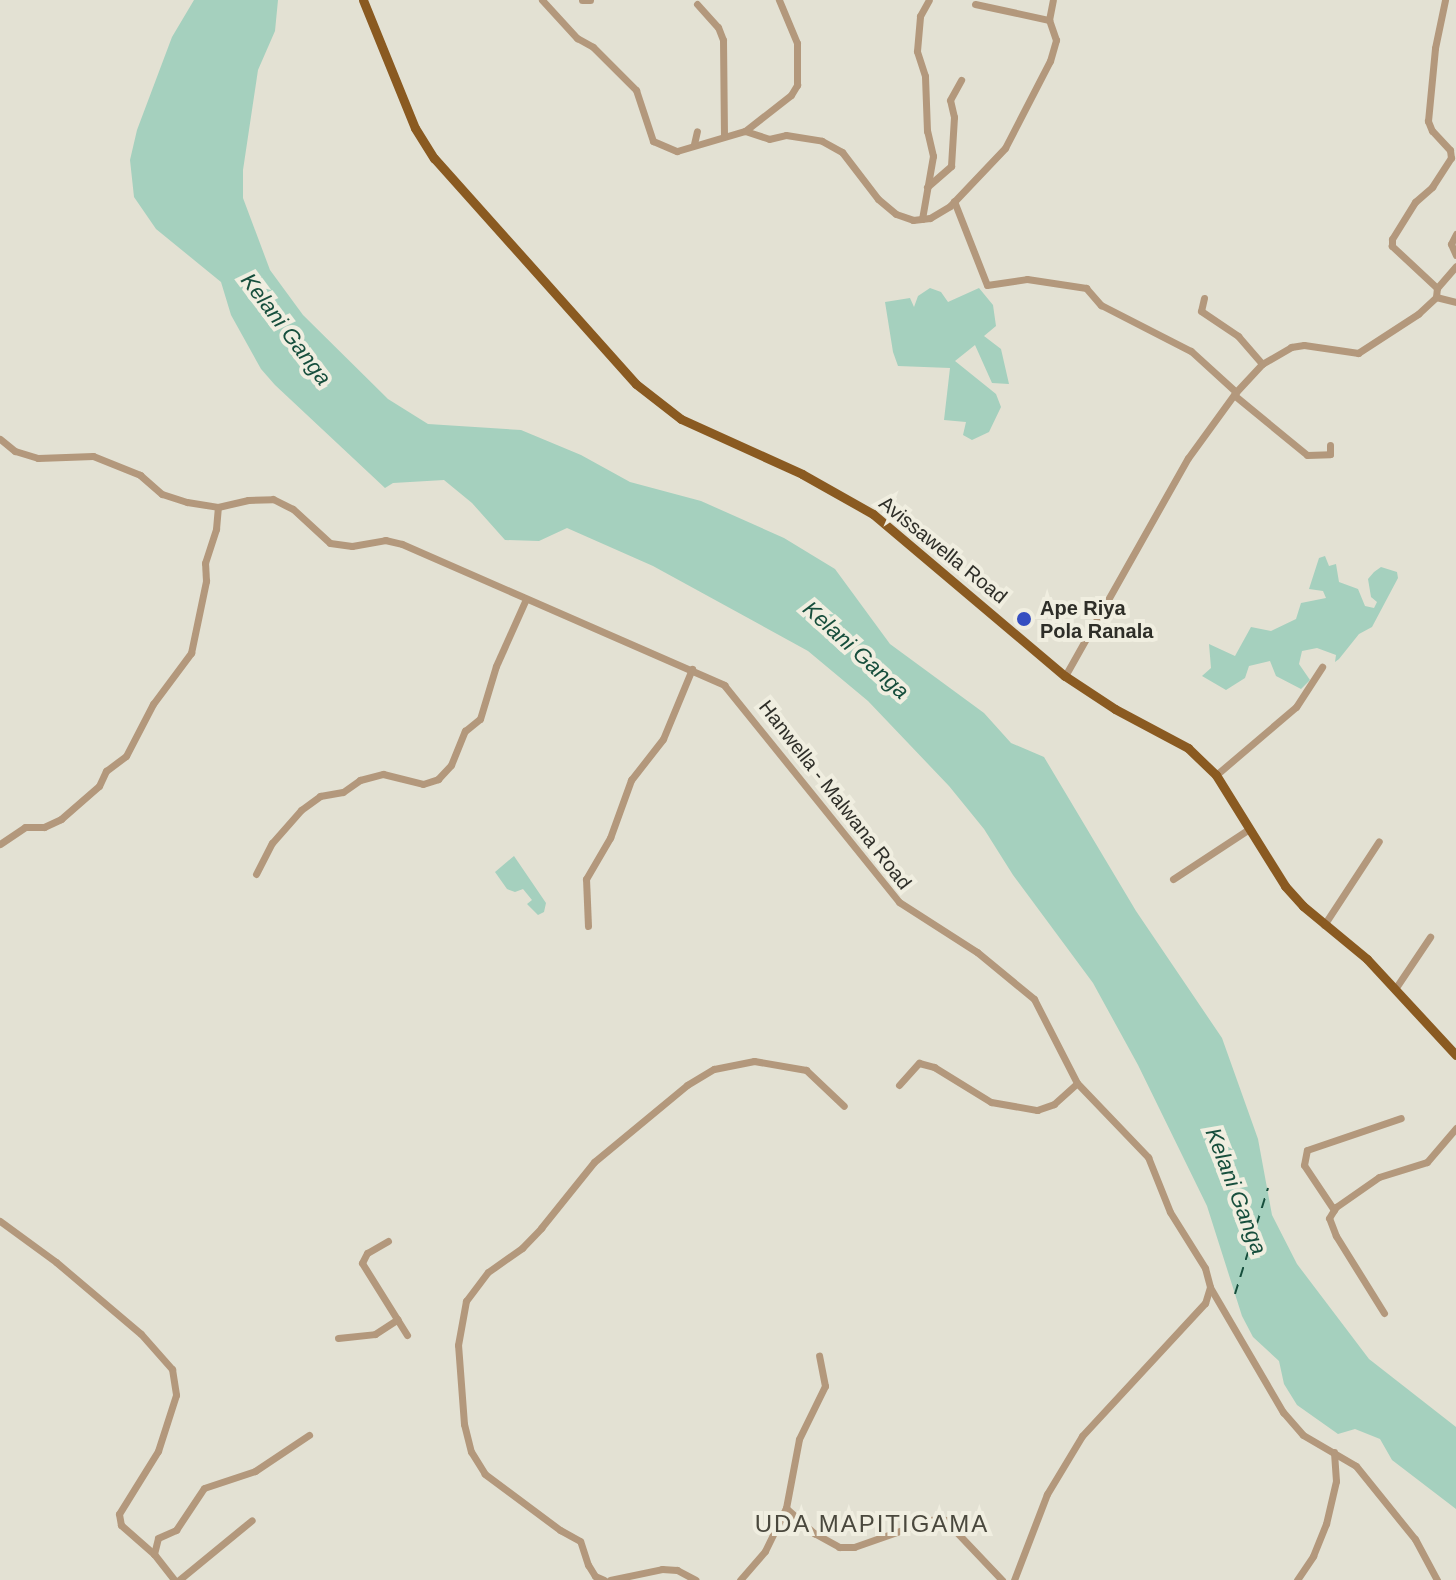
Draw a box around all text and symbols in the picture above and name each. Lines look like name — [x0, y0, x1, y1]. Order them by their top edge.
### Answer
water label: Kelani Ganga — [235, 268, 337, 390]
street label: Avissawella Road — [874, 491, 1012, 609]
water label: Kelani Ganga — [798, 596, 914, 704]
place label: Ape Riya Pola Ranala — [1040, 596, 1153, 643]
marker: Ape Riya Pola Ranala — [1015, 610, 1033, 628]
street label: Hanwella - Malwana Road — [754, 696, 916, 894]
water label: Kelani Ganga — [1200, 1124, 1272, 1258]
district label: UDA MAPITIGAMA — [754, 1510, 990, 1538]

